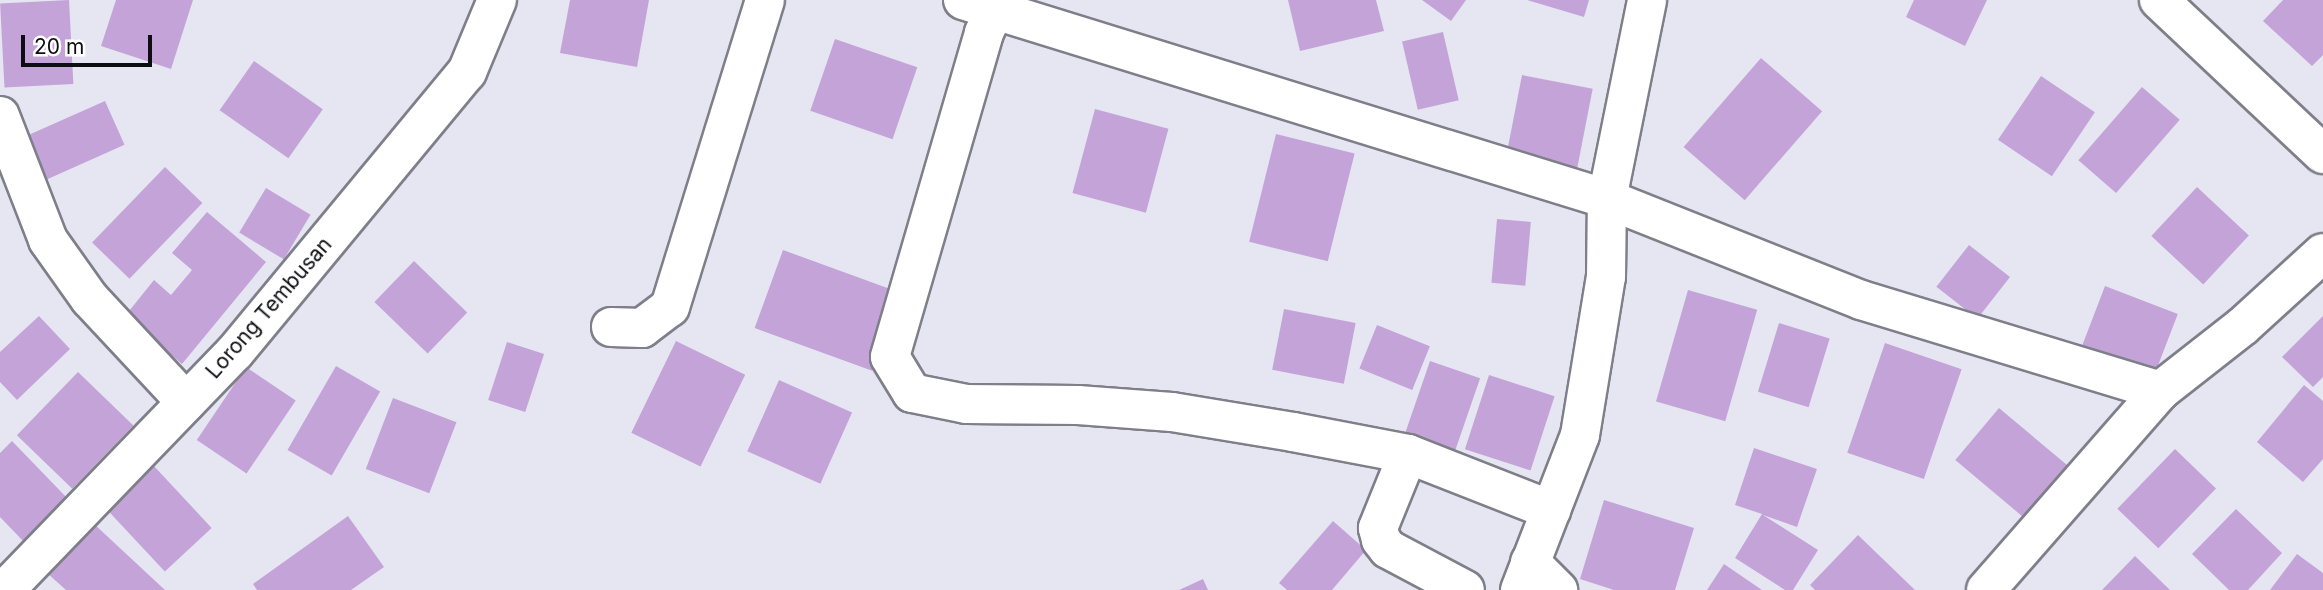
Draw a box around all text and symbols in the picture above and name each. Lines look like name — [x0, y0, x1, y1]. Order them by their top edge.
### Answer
scale bar — [24, 21, 156, 65]
text: 20 m — [34, 34, 84, 59]
street label: Lorong Tembusan — [201, 232, 337, 384]

